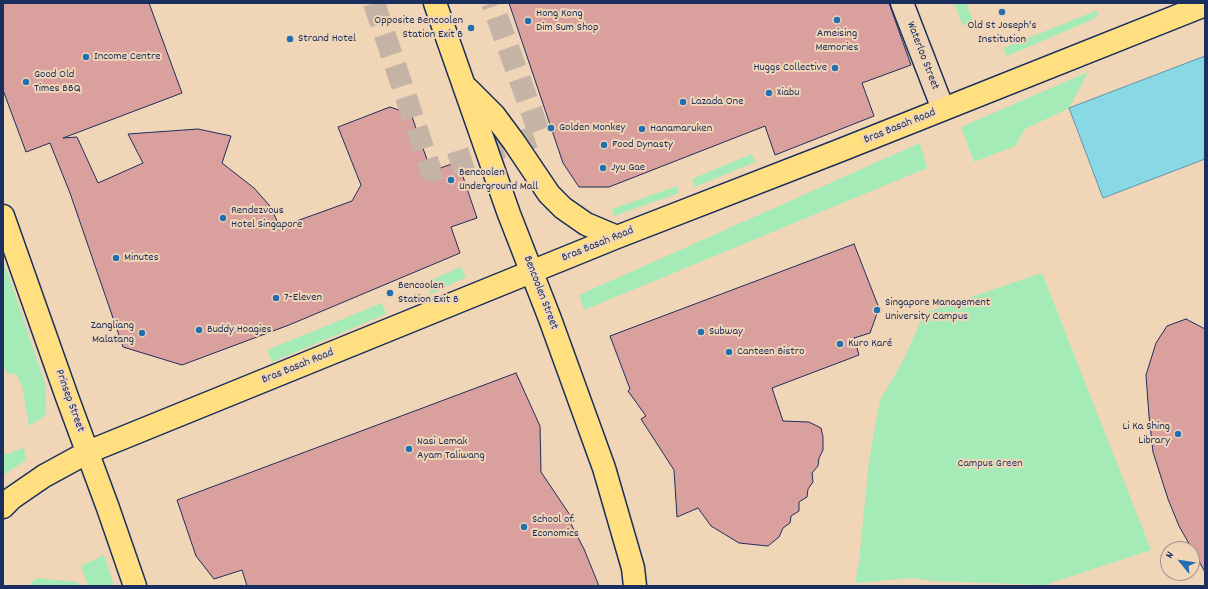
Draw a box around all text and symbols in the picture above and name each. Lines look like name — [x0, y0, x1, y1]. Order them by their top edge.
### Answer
place label: Hong Kong Dim Sum Shop — [536, 7, 598, 35]
marker: Old St Joseph's Institution — [997, 7, 1007, 17]
place label: Opposite Bencoolen Station Exit B — [374, 14, 463, 42]
marker: Ameising Memories — [832, 15, 842, 25]
marker: Hong Kong Dim Sum Shop — [523, 16, 533, 26]
place label: Old St Joseph's Institution — [967, 19, 1037, 47]
street label: Waterloo Street — [902, 20, 942, 92]
marker: Opposite Bencoolen Station Exit B — [466, 23, 476, 33]
place label: Ameising Memories — [816, 27, 858, 55]
place label: Strand Hotel — [298, 32, 356, 46]
marker: Strand Hotel — [285, 34, 295, 44]
place label: Income Centre — [94, 50, 161, 64]
marker: Income Centre — [81, 52, 91, 62]
place label: Huggs Collective — [753, 61, 827, 75]
marker: Huggs Collective — [830, 63, 840, 73]
place label: Good Old Times BBQ — [34, 68, 81, 96]
marker: Good Old Times BBQ — [21, 77, 31, 87]
place label: Xiabu — [777, 86, 799, 100]
marker: Xiabu — [764, 88, 774, 98]
place label: Lazada One — [691, 95, 743, 109]
marker: Lazada One — [678, 97, 688, 107]
street label: Bras Basah Road — [862, 106, 938, 148]
place label: Golden Monkey — [559, 121, 625, 135]
place label: Hanamaruken — [650, 122, 712, 136]
marker: Golden Monkey — [546, 123, 556, 133]
marker: Hanamaruken — [637, 124, 647, 134]
place label: Food Dynasty — [612, 138, 673, 152]
marker: Food Dynasty — [599, 140, 609, 150]
place label: Jyu Gae — [611, 161, 645, 175]
marker: Jyu Gae — [598, 163, 608, 173]
place label: Bencoolen Underground Mall — [459, 166, 538, 194]
marker: Bencoolen Underground Mall — [446, 175, 456, 185]
place label: Rendezvous Hotel Singapore — [231, 204, 302, 232]
marker: Rendezvous Hotel Singapore — [218, 213, 228, 223]
street label: Bras Basah Road — [560, 224, 636, 266]
place label: Minutes — [124, 251, 159, 265]
marker: Minutes — [111, 253, 121, 263]
street label: Bencoolen Street — [519, 254, 561, 332]
place label: Bencoolen Station Exit B — [398, 279, 459, 307]
marker: Bencoolen Station Exit B — [385, 288, 395, 298]
place label: 7-Eleven — [284, 291, 322, 305]
marker: 7-Eleven — [271, 293, 281, 303]
place label: Singapore Management University Campus — [885, 296, 990, 324]
marker: Singapore Management University Campus — [872, 305, 882, 315]
place label: Zangliang Malatang — [91, 319, 134, 347]
place label: Buddy Hoagies — [207, 323, 272, 337]
marker: Buddy Hoagies — [194, 325, 204, 335]
place label: Subway — [709, 325, 743, 339]
marker: Subway — [696, 327, 706, 337]
marker: Zangliang Malatang — [137, 328, 147, 338]
place label: Kuro Karé — [848, 337, 892, 351]
marker: Kuro Karé — [835, 339, 845, 349]
place label: Canteen Bistro — [737, 345, 805, 359]
street label: Bras Basah Road — [260, 346, 336, 388]
marker: Canteen Bistro — [724, 347, 734, 357]
street label: Prinsep Street — [51, 368, 87, 434]
place label: Li Ka Shing Library — [1122, 420, 1170, 448]
marker: Li Ka Shing Library — [1173, 429, 1183, 439]
place label: Nasi Lemak Ayam Taliwang — [417, 435, 485, 463]
marker: Nasi Lemak Ayam Taliwang — [404, 444, 414, 454]
park label: Campus Green — [958, 457, 1022, 471]
place label: School of Economics — [532, 513, 579, 541]
marker: School of Economics — [519, 522, 529, 532]
north arrow — [1160, 541, 1200, 581]
text: N — [1162, 549, 1179, 562]

